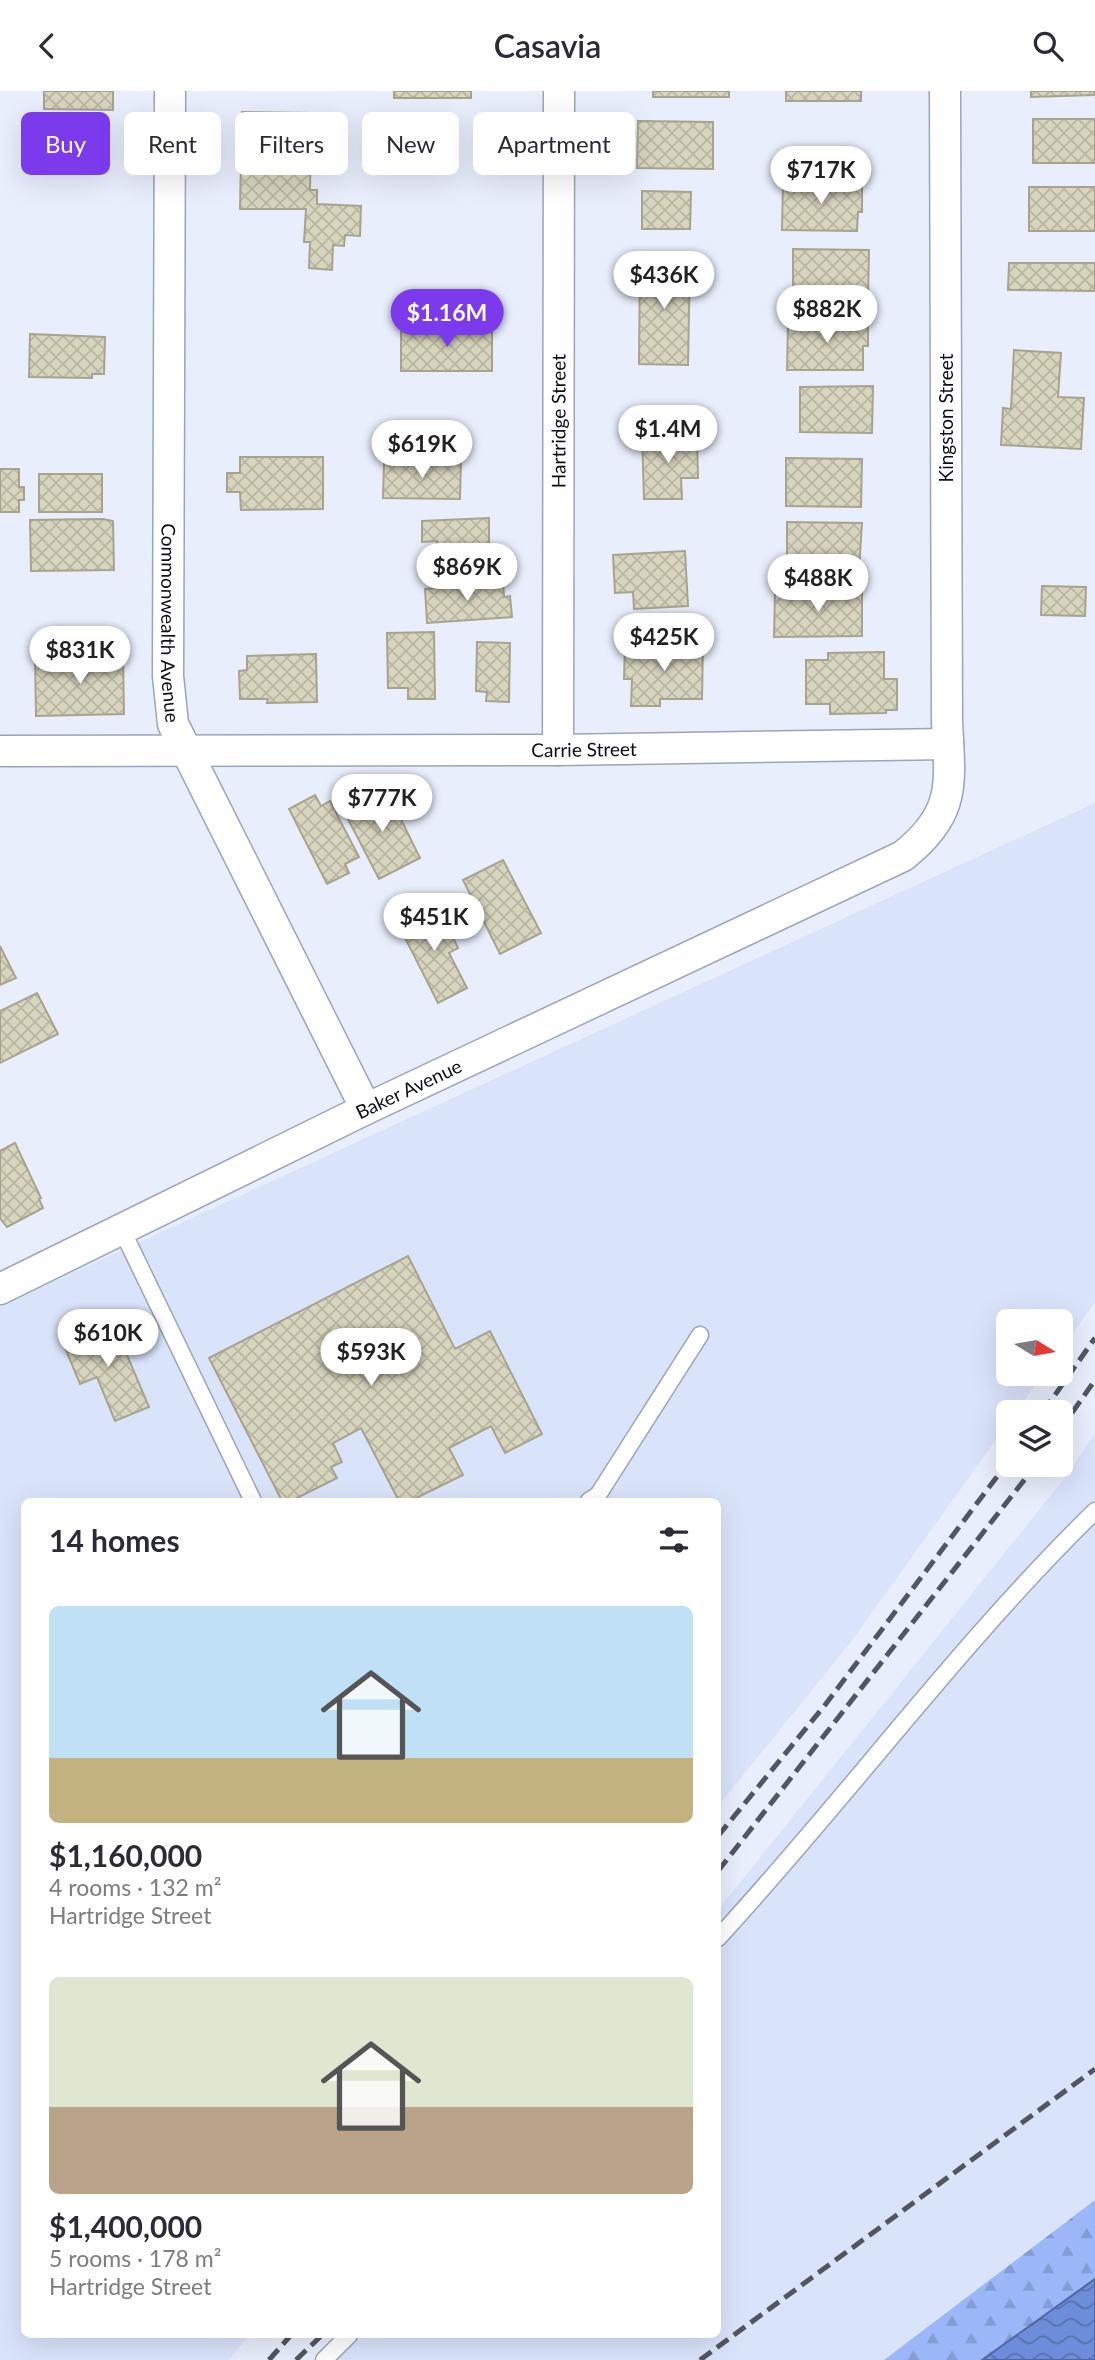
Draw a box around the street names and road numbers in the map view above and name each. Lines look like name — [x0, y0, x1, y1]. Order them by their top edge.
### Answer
street label: Kingston Street — [934, 353, 957, 482]
street label: Hartridge Street — [546, 354, 570, 488]
street label: Commonwealth Avenue — [157, 523, 185, 724]
street label: Carrie Street — [531, 737, 637, 761]
street label: Baker Avenue — [352, 1054, 465, 1123]

